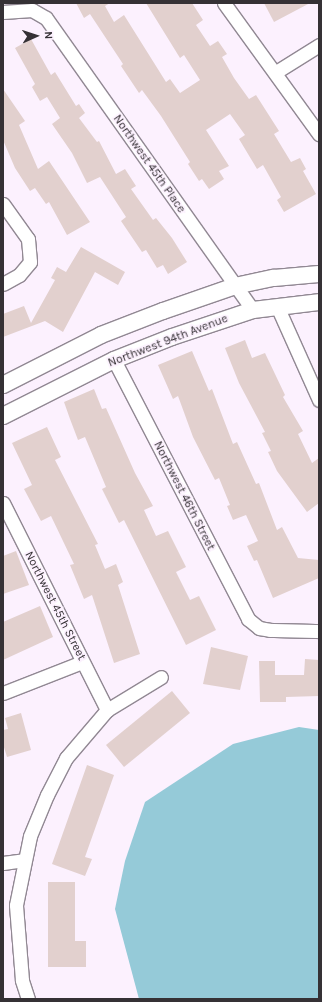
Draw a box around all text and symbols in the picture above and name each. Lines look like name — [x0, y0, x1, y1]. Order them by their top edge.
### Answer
north arrow — [16, 16, 56, 56]
text: N — [42, 31, 55, 40]
street label: Northwest 45th Place — [110, 112, 188, 216]
street label: Northwest 94th Avenue — [106, 311, 230, 371]
street label: Northwest 46th Street — [150, 439, 218, 553]
street label: Northwest 45th Street — [21, 549, 89, 663]

